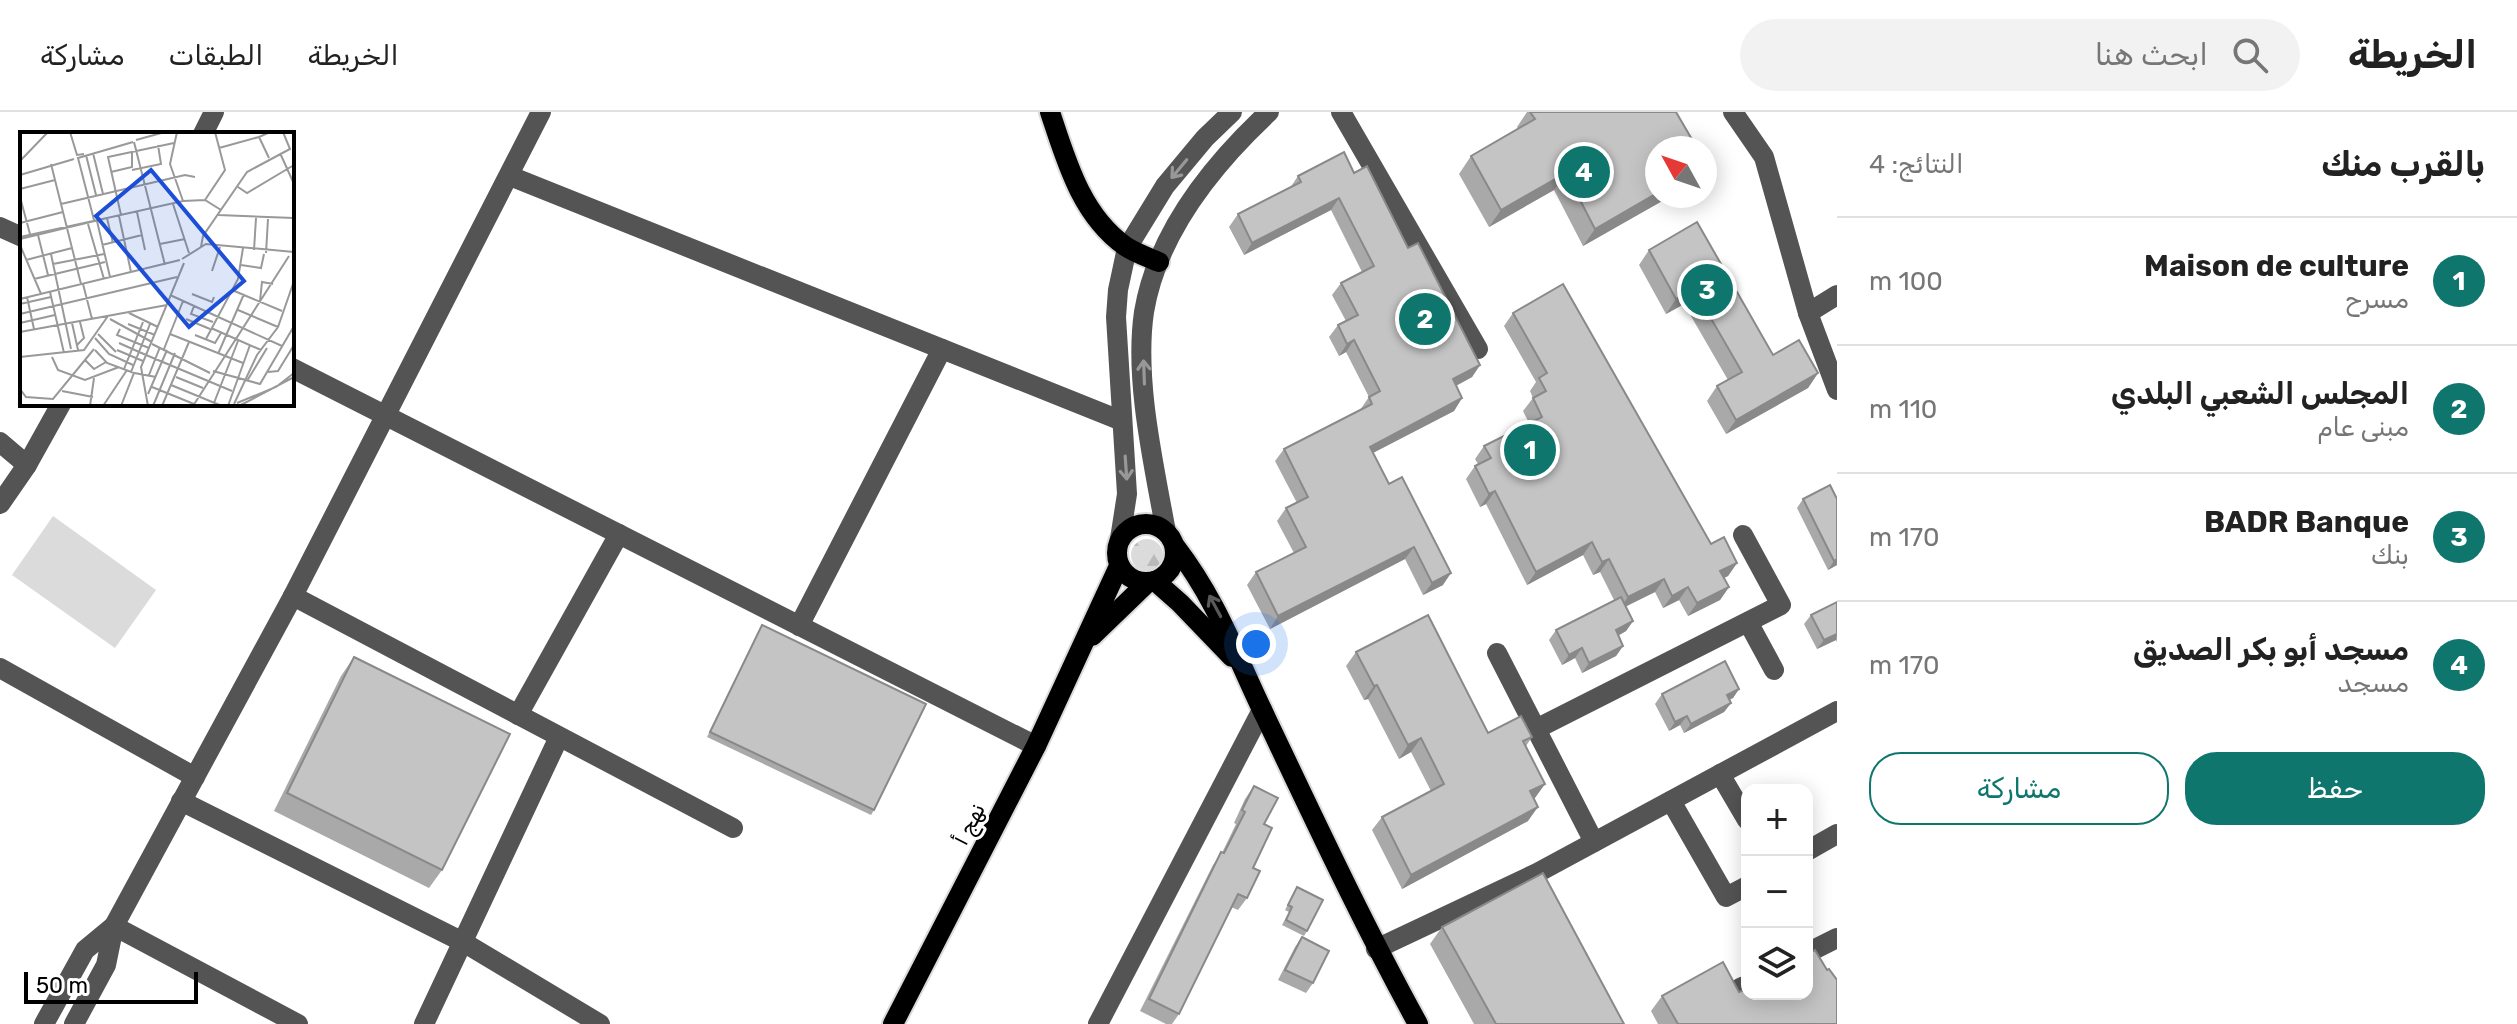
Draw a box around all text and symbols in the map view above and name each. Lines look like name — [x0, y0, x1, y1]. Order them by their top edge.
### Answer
search box — [1740, 19, 2300, 91]
text: الخريطة — [2348, 32, 2477, 78]
icon: search — [2228, 33, 2272, 77]
text: ابحث هنا — [2095, 37, 2208, 73]
text: مشاركة — [40, 39, 124, 72]
text: الطبقات — [168, 39, 263, 72]
text: الخريطة — [307, 39, 399, 72]
inset map — [20, 132, 294, 406]
north arrow — [1645, 136, 1717, 208]
pin: 4 — [1558, 142, 1610, 202]
text: بالقرب منك — [2321, 144, 2485, 185]
text: النتائج: 4 — [1869, 149, 1964, 180]
one-way arrow — [1170, 159, 1188, 179]
text: Maison de culture — [2144, 248, 2409, 284]
pin: 3 — [1681, 260, 1733, 320]
text: 100 m — [1869, 266, 1943, 297]
text: 1 — [2453, 266, 2465, 297]
text: مسرح — [2345, 284, 2409, 315]
pin: 2 — [1399, 289, 1451, 349]
one-way arrow — [1136, 359, 1151, 386]
text: المجلس الشعبي البلدي — [2111, 376, 2409, 412]
text: 110 m — [1869, 394, 1937, 425]
text: 2 — [2451, 394, 2467, 425]
text: مبنى عام — [2317, 412, 2409, 443]
pin: 1 — [1504, 420, 1556, 480]
one-way arrow — [1119, 454, 1134, 481]
text: BADR Banque — [2204, 504, 2409, 540]
text: 170 m — [1869, 522, 1939, 553]
text: 3 — [2450, 522, 2468, 553]
text: بنك — [2371, 540, 2409, 571]
one-way arrow — [1206, 594, 1222, 618]
your location — [1236, 624, 1276, 664]
text: مسجد أبو بكر الصديق — [2133, 632, 2409, 668]
text: 170 m — [1869, 650, 1939, 681]
text: 4 — [2450, 650, 2468, 681]
text: مسجد — [2337, 668, 2409, 699]
button: مشاركة — [1869, 752, 2169, 825]
button: حفظ — [2185, 752, 2485, 825]
map controls — [1741, 784, 1813, 1000]
button: + — [1741, 784, 1813, 856]
street label: نهج أ — [947, 798, 993, 851]
button: − — [1741, 856, 1813, 928]
button: layers — [1741, 928, 1813, 1000]
scale bar — [24, 968, 198, 1004]
text: 50 m — [36, 972, 88, 999]

